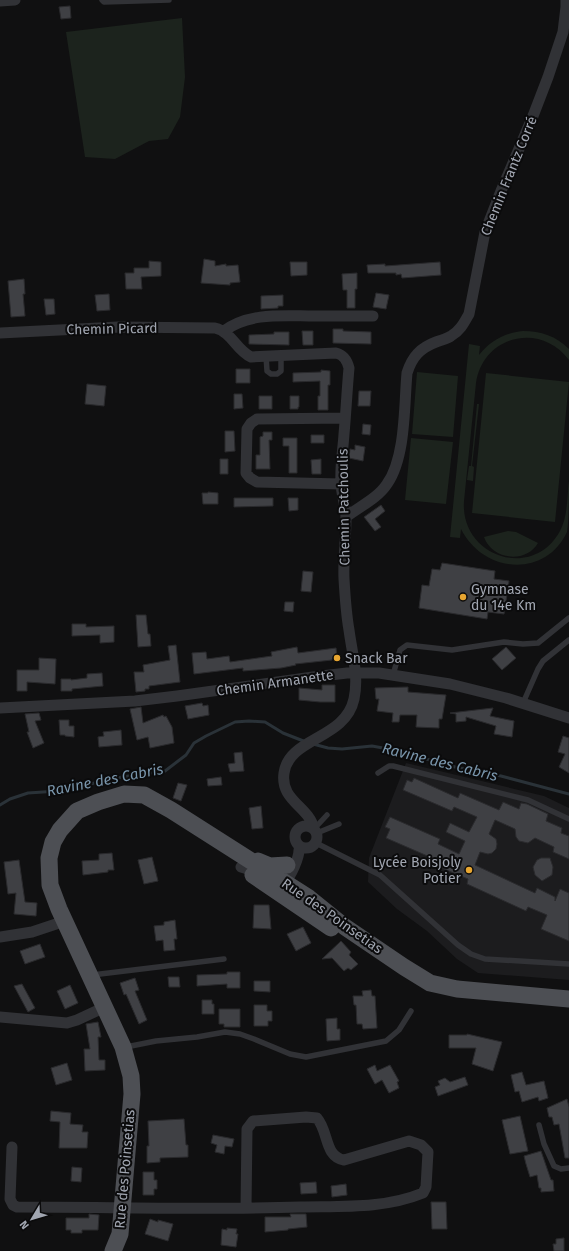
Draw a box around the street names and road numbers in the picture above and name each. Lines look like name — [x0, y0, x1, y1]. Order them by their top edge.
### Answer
street label: Chemin Frantz Corré — [477, 114, 541, 238]
street label: Chemin Picard — [66, 320, 158, 338]
street label: Chemin Patchoulis — [334, 448, 354, 566]
street label: Chemin Armanette — [215, 666, 335, 700]
street label: Rue des Poinsetias — [278, 875, 386, 957]
street label: Rue des Poinsetias — [111, 1108, 139, 1229]

